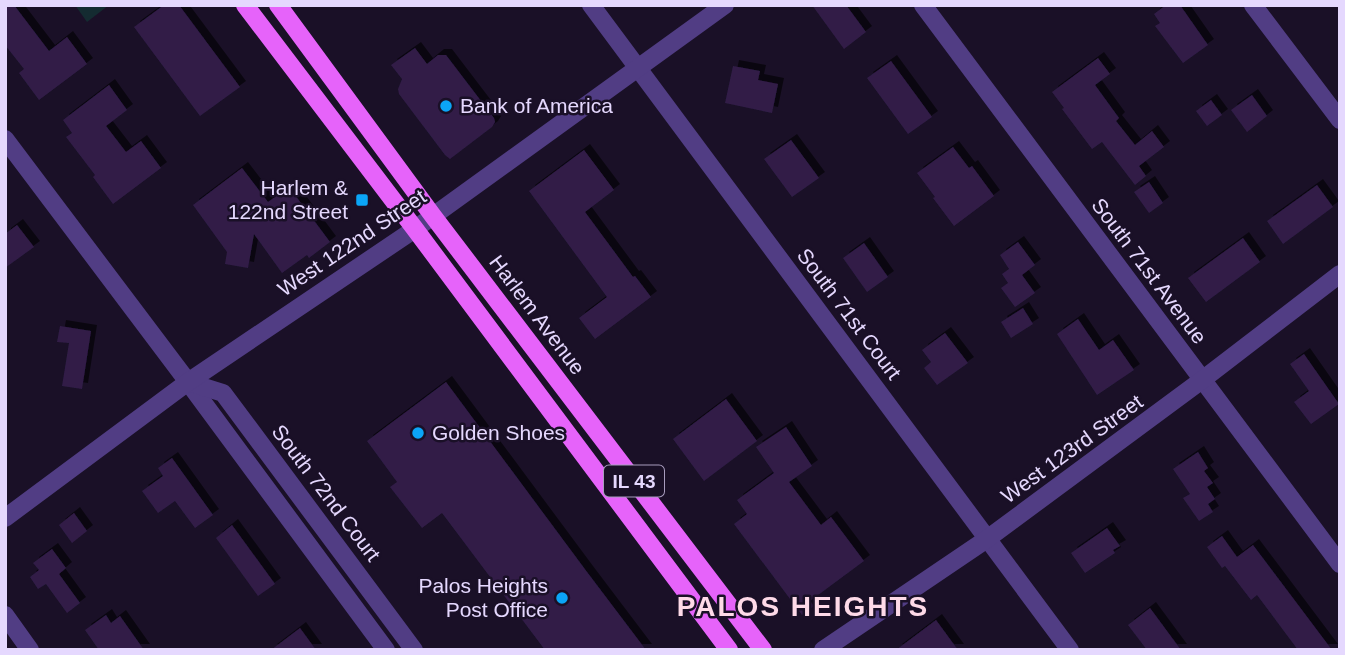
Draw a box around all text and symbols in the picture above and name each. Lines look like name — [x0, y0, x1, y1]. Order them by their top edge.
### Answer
place label: Bank of America — [460, 94, 613, 117]
marker: Bank of America — [438, 98, 454, 114]
place label: Harlem & 122nd Street — [228, 176, 348, 223]
street label: West 122nd Street — [273, 184, 430, 301]
marker: Harlem & 122nd Street — [354, 192, 370, 208]
street label: South 71st Avenue — [1087, 194, 1212, 348]
street label: South 71st Court — [793, 244, 906, 384]
street label: Harlem Avenue — [485, 251, 590, 379]
street label: West 123rd Street — [997, 390, 1147, 508]
street label: South 72nd Court — [268, 420, 385, 565]
place label: Golden Shoes — [432, 421, 565, 444]
marker: Golden Shoes — [410, 425, 426, 441]
road number: IL 43 — [604, 466, 664, 496]
place label: Palos Heights Post Office — [418, 574, 548, 621]
marker: Palos Heights Post Office — [554, 590, 570, 606]
district label: PALOS HEIGHTS — [677, 591, 929, 622]

